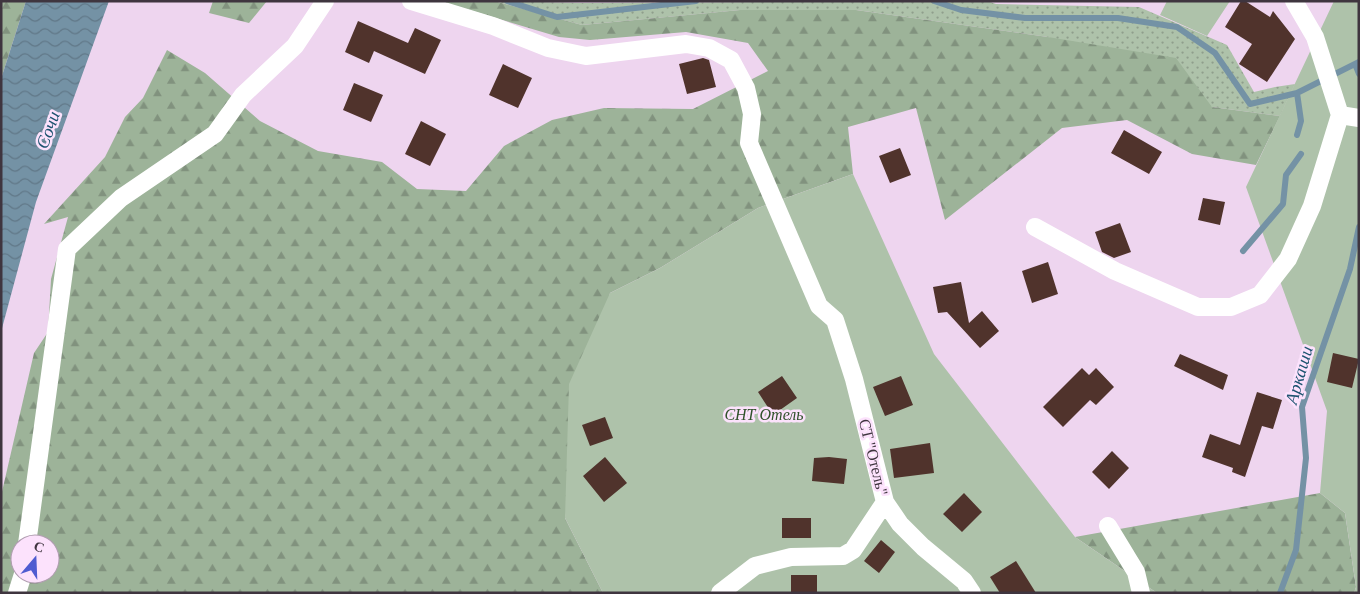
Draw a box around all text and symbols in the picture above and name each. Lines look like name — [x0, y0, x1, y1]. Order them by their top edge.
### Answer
water label: Сочи — [32, 109, 64, 151]
water label: Аркаши — [1281, 344, 1317, 407]
park label: СНТ Отель — [724, 406, 804, 423]
street label: СТ "Отель" — [856, 417, 891, 497]
north arrow — [10, 534, 60, 584]
text: С — [32, 538, 46, 556]

